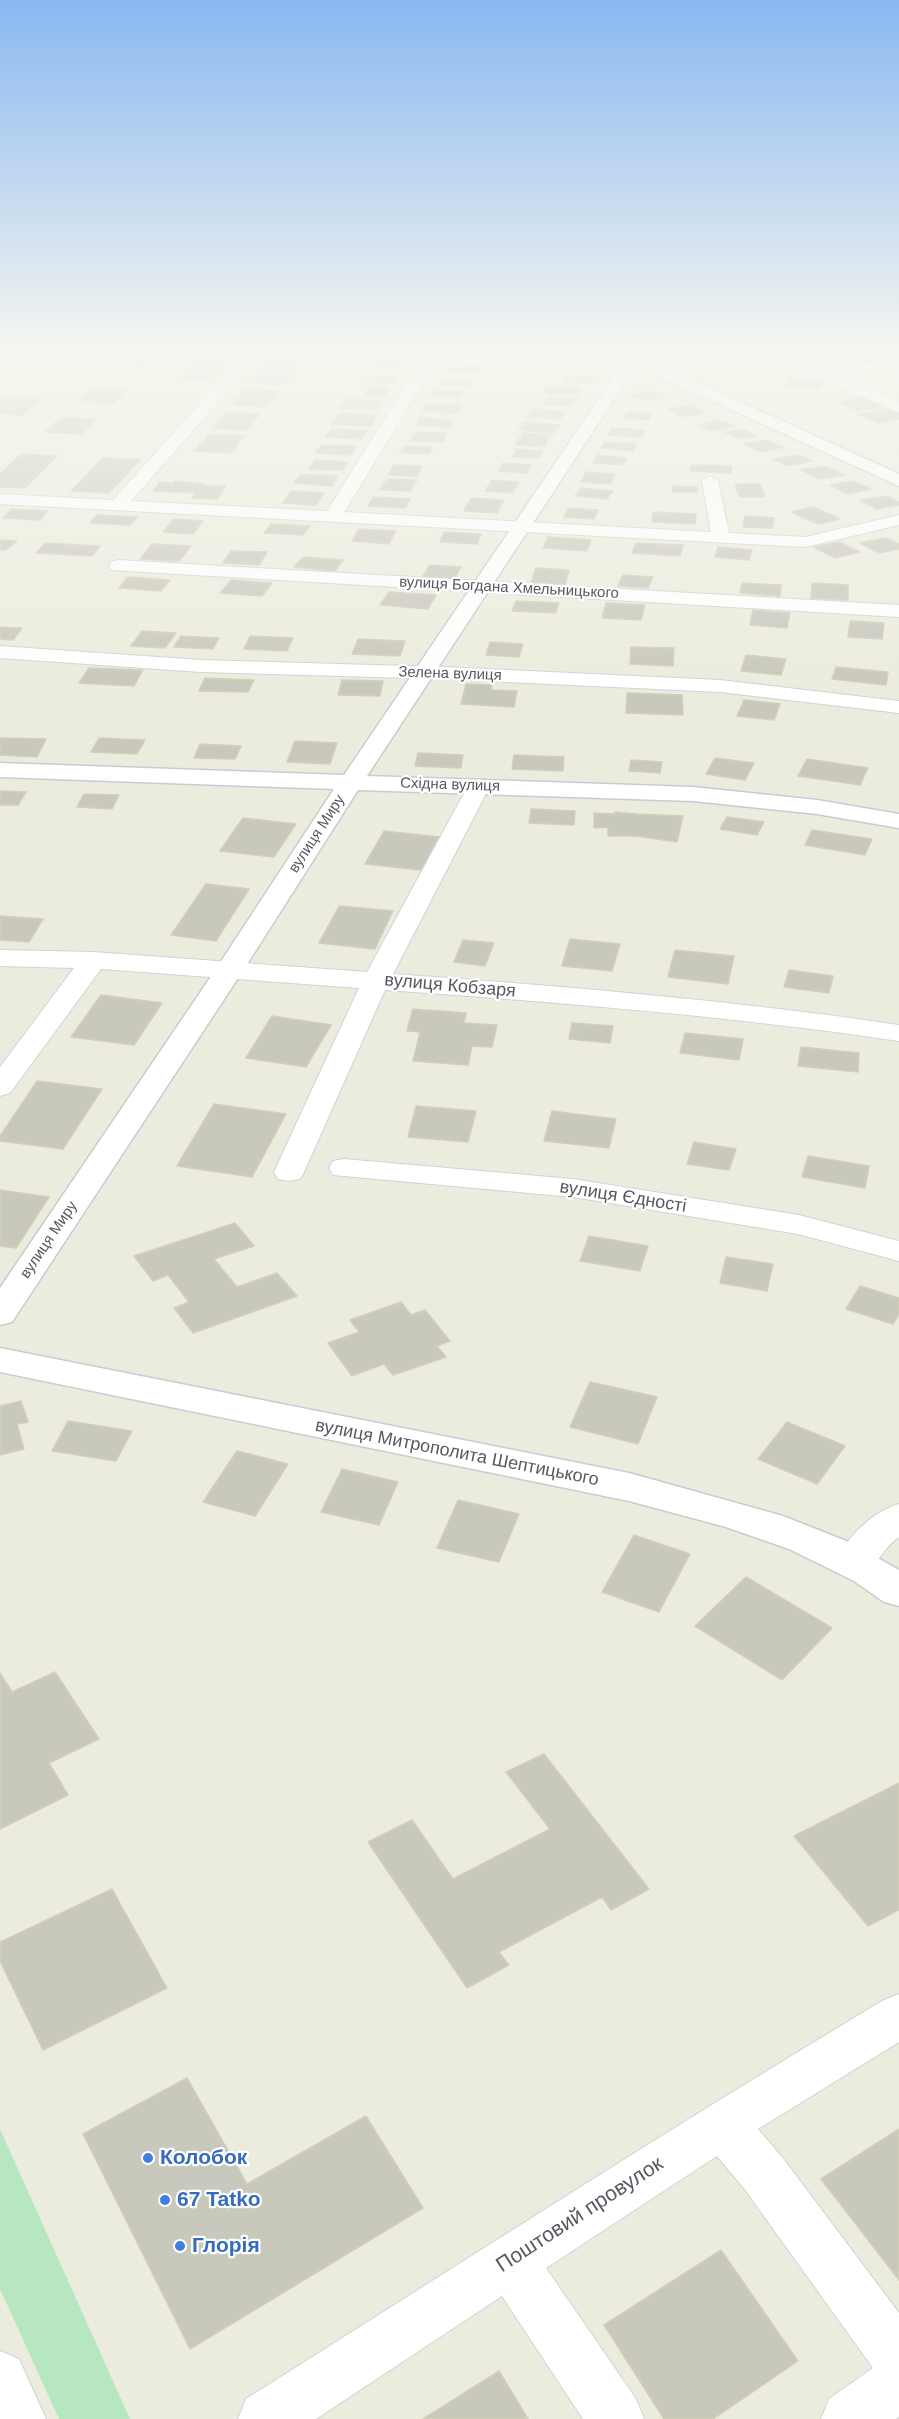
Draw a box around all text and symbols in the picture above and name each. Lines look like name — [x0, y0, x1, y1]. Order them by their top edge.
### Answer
street label: вулиця Богдана Хмельницького — [399, 573, 619, 603]
street label: Зелена вулиця — [398, 663, 502, 685]
street label: Східна вулиця — [400, 774, 500, 796]
street label: вулиця Миру — [285, 792, 349, 876]
street label: вулиця Кобзаря — [384, 970, 516, 1002]
street label: вулиця Єдності — [558, 1176, 688, 1218]
street label: вулиця Миру — [17, 1198, 81, 1282]
street label: вулиця Митрополита Шептицького — [313, 1415, 601, 1491]
place label: Колобок — [160, 2145, 247, 2171]
marker: Колобок — [141, 2151, 155, 2165]
street label: Поштовий провулок — [492, 2152, 668, 2278]
place label: 67 Tatko — [177, 2187, 261, 2213]
marker: 67 Tatko — [158, 2193, 172, 2207]
place label: Глорія — [192, 2233, 260, 2259]
marker: Глорія — [173, 2239, 187, 2253]

